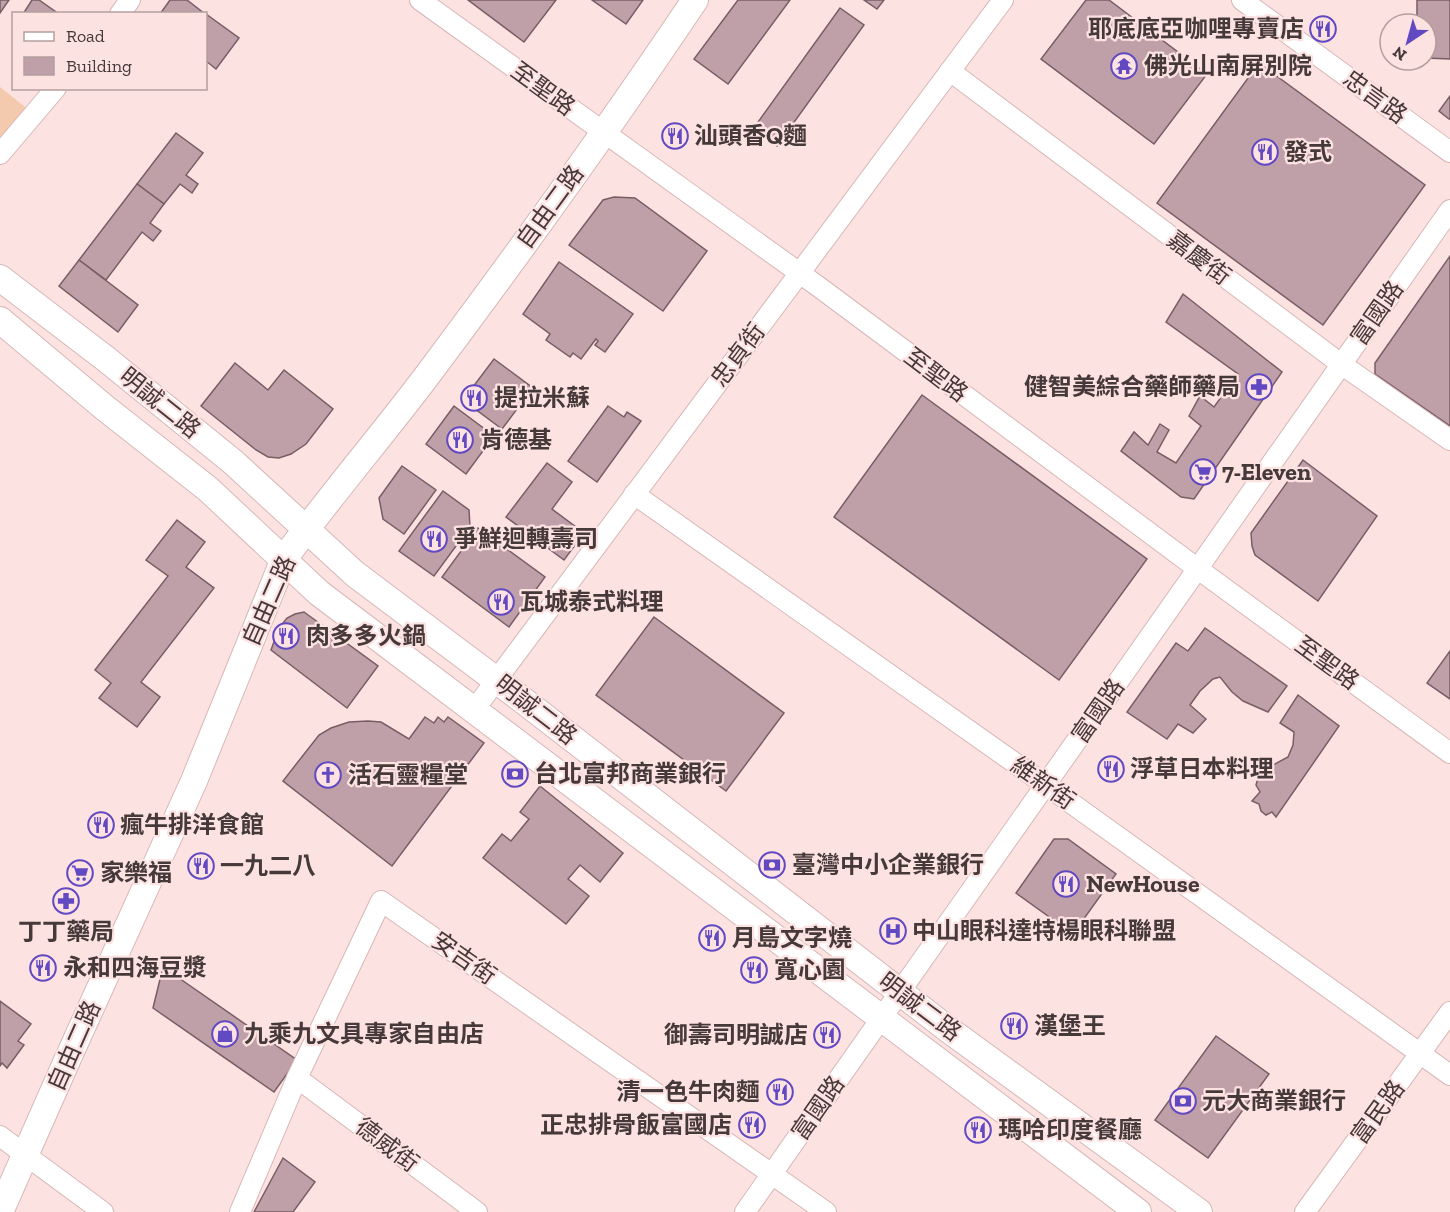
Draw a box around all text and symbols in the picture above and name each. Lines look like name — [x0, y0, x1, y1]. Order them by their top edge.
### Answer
legend — [12, 12, 207, 90]
north arrow — [1378, 12, 1438, 72]
place label: 耶底底亞咖哩專賣店 — [1088, 14, 1304, 43]
restaurant icon: 耶底底亞咖哩專賣店 — [1308, 14, 1338, 44]
text: Road — [66, 25, 105, 47]
text: N — [1389, 42, 1410, 65]
temple icon: 佛光山南屏別院 — [1109, 51, 1139, 81]
place label: 佛光山南屏別院 — [1144, 51, 1312, 80]
text: Building — [66, 55, 132, 77]
street label: 至聖路 — [506, 56, 581, 121]
street label: 忠言路 — [1338, 64, 1413, 129]
restaurant icon: 汕頭香Q麵 — [660, 121, 690, 151]
place label: 汕頭香Q麵 — [694, 121, 807, 150]
restaurant icon: 發式 — [1250, 137, 1280, 167]
place label: 發式 — [1284, 137, 1332, 166]
street label: 自由二路 — [510, 159, 590, 254]
street label: 嘉慶街 — [1162, 224, 1237, 291]
street label: 富國路 — [1344, 275, 1409, 351]
street label: 忠貞街 — [704, 317, 771, 392]
street label: 至聖路 — [899, 341, 974, 408]
street label: 明誠二路 — [114, 361, 207, 444]
place label: 健智美綜合藥師藥局 — [1024, 372, 1240, 401]
pharmacy icon: 健智美綜合藥師藥局 — [1244, 372, 1274, 402]
restaurant icon: 提拉米蘇 — [459, 383, 489, 413]
place label: 提拉米蘇 — [494, 383, 590, 412]
restaurant icon: 肯德基 — [445, 425, 475, 455]
place label: 肯德基 — [480, 425, 552, 454]
supermarket icon: 7-Eleven — [1188, 457, 1218, 487]
place label: 7-Eleven — [1222, 457, 1311, 486]
restaurant icon: 爭鮮迴轉壽司 — [419, 524, 449, 554]
place label: 爭鮮迴轉壽司 — [454, 524, 598, 553]
street label: 自由二路 — [236, 551, 301, 651]
restaurant icon: 瓦城泰式料理 — [486, 587, 516, 617]
place label: 瓦城泰式料理 — [520, 587, 664, 616]
restaurant icon: 肉多多火鍋 — [271, 621, 301, 651]
place label: 肉多多火鍋 — [306, 621, 426, 650]
street label: 至聖路 — [1290, 630, 1365, 695]
street label: 明誠二路 — [490, 669, 583, 751]
street label: 富國路 — [1065, 673, 1130, 749]
street label: 維新街 — [1005, 750, 1081, 815]
restaurant icon: 浮草日本料理 — [1096, 754, 1126, 784]
place label: 浮草日本料理 — [1130, 754, 1274, 783]
bank icon: 台北富邦商業銀行 — [500, 759, 530, 789]
place label: 台北富邦商業銀行 — [534, 759, 726, 788]
church icon: 活石靈糧堂 — [313, 760, 343, 790]
place label: 活石靈糧堂 — [348, 760, 468, 789]
restaurant icon: 瘋牛排洋食館 — [86, 810, 116, 840]
place label: 瘋牛排洋食館 — [120, 810, 264, 839]
bank icon: 臺灣中小企業銀行 — [757, 850, 787, 880]
place label: 臺灣中小企業銀行 — [792, 850, 984, 879]
restaurant icon: 一九二八 — [186, 851, 216, 881]
place label: 一九二八 — [220, 851, 316, 880]
supermarket icon: 家樂福 — [65, 858, 95, 888]
place label: 家樂福 — [100, 858, 172, 887]
restaurant icon: NewHouse — [1051, 869, 1081, 899]
place label: NewHouse — [1086, 869, 1200, 898]
pharmacy icon: 丁丁藥局 — [51, 886, 81, 916]
hospital icon: 中山眼科達特楊眼科聯盟 — [878, 916, 908, 946]
place label: 中山眼科達特楊眼科聯盟 — [912, 916, 1176, 945]
place label: 丁丁藥局 — [18, 917, 114, 946]
restaurant icon: 月島文字燒 — [697, 923, 727, 953]
place label: 月島文字燒 — [732, 923, 852, 952]
street label: 安吉街 — [426, 925, 502, 990]
restaurant icon: 永和四海豆漿 — [28, 953, 58, 983]
place label: 永和四海豆漿 — [63, 953, 207, 982]
restaurant icon: 寬心園 — [739, 955, 769, 985]
place label: 寬心園 — [774, 955, 846, 984]
street label: 明誠二路 — [873, 966, 967, 1047]
street label: 自由二路 — [41, 996, 106, 1096]
restaurant icon: 漢堡王 — [999, 1011, 1029, 1041]
place label: 漢堡王 — [1034, 1011, 1106, 1040]
shop icon: 九乘九文具專家自由店 — [210, 1019, 240, 1049]
place label: 九乘九文具專家自由店 — [244, 1019, 484, 1048]
place label: 御壽司明誠店 — [664, 1020, 808, 1049]
restaurant icon: 御壽司明誠店 — [812, 1020, 842, 1050]
street label: 富國路 — [785, 1070, 850, 1146]
street label: 富民路 — [1345, 1074, 1410, 1149]
place label: 清一色牛肉麵 — [616, 1077, 760, 1106]
restaurant icon: 清一色牛肉麵 — [765, 1077, 795, 1107]
bank icon: 元大商業銀行 — [1168, 1086, 1198, 1116]
place label: 元大商業銀行 — [1202, 1086, 1346, 1115]
place label: 正忠排骨飯富國店 — [540, 1110, 732, 1139]
restaurant icon: 正忠排骨飯富國店 — [737, 1110, 767, 1140]
street label: 德威街 — [350, 1111, 425, 1178]
restaurant icon: 瑪哈印度餐廳 — [963, 1115, 993, 1145]
place label: 瑪哈印度餐廳 — [998, 1115, 1142, 1144]

